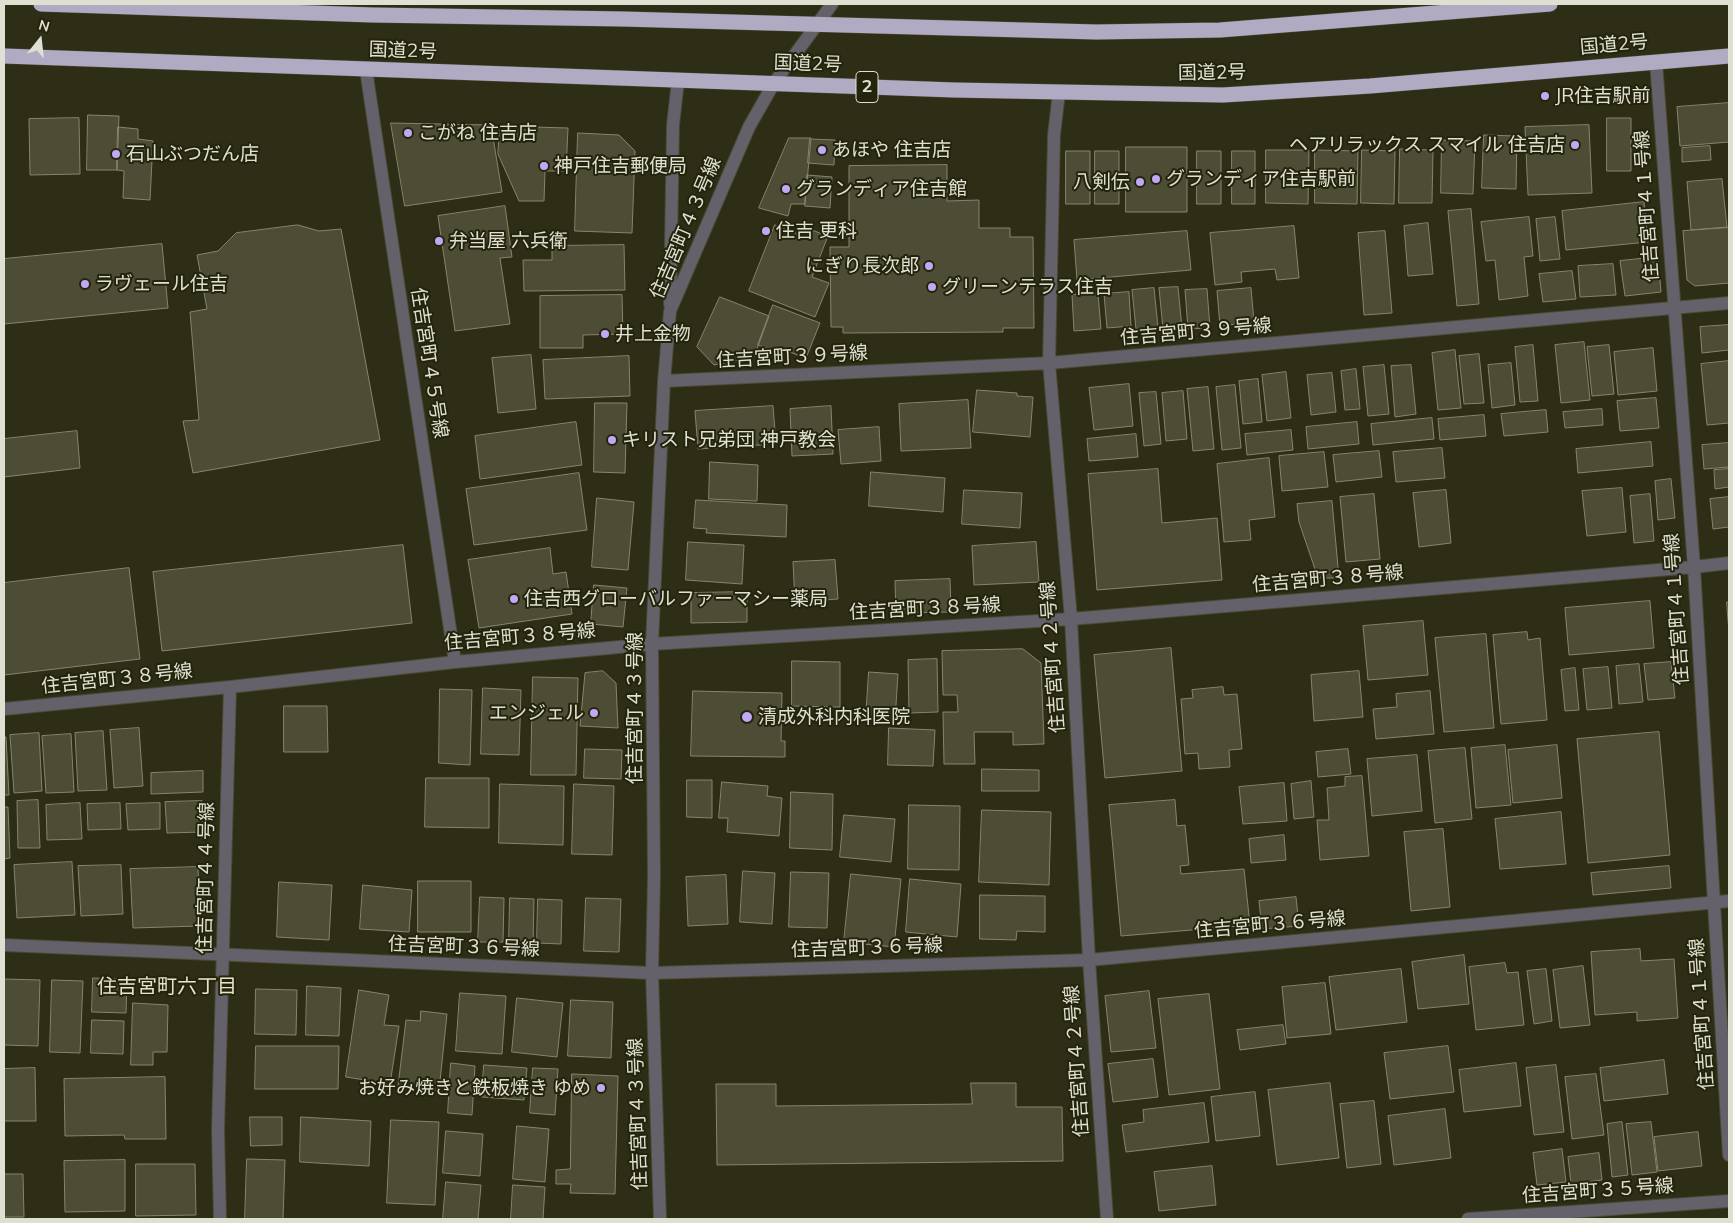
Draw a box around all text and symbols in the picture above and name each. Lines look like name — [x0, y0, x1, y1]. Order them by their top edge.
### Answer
north arrow — [15, 15, 65, 65]
text: N — [37, 15, 52, 36]
street label: 国道2号 — [1579, 31, 1649, 59]
street label: 国道2号 — [368, 38, 438, 64]
street label: 国道2号 — [773, 51, 843, 77]
street label: 国道2号 — [1178, 61, 1246, 85]
road number: 2 — [856, 72, 878, 102]
place label: JR住吉駅前 — [1555, 85, 1650, 107]
marker: JR住吉駅前 — [1539, 90, 1551, 102]
place label: こがね 住吉店 — [418, 122, 537, 144]
marker: こがね 住吉店 — [402, 127, 414, 139]
street label: 住吉宮町４１号線 — [1630, 129, 1664, 283]
place label: ヘアリラックス スマイル 住吉店 — [1289, 134, 1565, 156]
place label: あほや 住吉店 — [832, 139, 951, 161]
marker: ヘアリラックス スマイル 住吉店 — [1569, 139, 1581, 151]
place label: 石山ぶつだん店 — [126, 143, 259, 165]
marker: あほや 住吉店 — [816, 144, 828, 156]
marker: 石山ぶつだん店 — [110, 148, 122, 160]
street label: 住吉宮町４３号線 — [646, 154, 726, 302]
place label: 神戸住吉郵便局 — [554, 155, 687, 177]
marker: 神戸住吉郵便局 — [538, 160, 550, 172]
place label: グランディア住吉駅前 — [1166, 168, 1356, 190]
place label: 八剣伝 — [1073, 171, 1130, 193]
marker: グランディア住吉駅前 — [1150, 173, 1162, 185]
marker: 八剣伝 — [1134, 176, 1146, 188]
place label: グランディア住吉館 — [796, 178, 967, 200]
marker: グランディア住吉館 — [780, 183, 792, 195]
place label: 住吉 更科 — [776, 220, 857, 242]
marker: 住吉 更科 — [760, 225, 772, 237]
place label: 弁当屋 六兵衛 — [449, 230, 568, 252]
marker: 弁当屋 六兵衛 — [433, 235, 445, 247]
place label: にぎり長次郎 — [805, 255, 919, 277]
marker: にぎり長次郎 — [923, 260, 935, 272]
place label: ラヴェール住吉 — [95, 273, 228, 295]
place label: グリーンテラス住吉 — [942, 276, 1113, 298]
marker: ラヴェール住吉 — [79, 278, 91, 290]
marker: グリーンテラス住吉 — [926, 281, 938, 293]
street label: 住吉宮町４５号線 — [406, 286, 452, 440]
street label: 住吉宮町３９号線 — [1119, 314, 1273, 350]
place label: 井上金物 — [615, 323, 691, 345]
marker: 井上金物 — [599, 328, 611, 340]
street label: 住吉宮町３９号線 — [716, 342, 868, 372]
place label: キリスト兄弟団 神戸教会 — [622, 429, 836, 451]
marker: キリスト兄弟団 神戸教会 — [606, 434, 618, 446]
street label: 住吉宮町４１号線 — [1660, 532, 1694, 686]
street label: 住吉宮町３８号線 — [1251, 561, 1405, 597]
street label: 住吉宮町４２号線 — [1036, 580, 1070, 734]
place label: 住吉西グローバルファーマシー薬局 — [524, 588, 828, 610]
marker: 住吉西グローバルファーマシー薬局 — [508, 593, 520, 605]
street label: 住吉宮町３８号線 — [849, 594, 1001, 624]
street label: 住吉宮町３８号線 — [443, 619, 597, 655]
street label: 住吉宮町４３号線 — [624, 632, 646, 784]
street label: 住吉宮町３８号線 — [40, 660, 194, 698]
place label: エンジェル — [489, 702, 584, 724]
place label: 清成外科内科医院 — [758, 706, 910, 728]
marker: エンジェル — [588, 707, 600, 719]
marker: 清成外科内科医院 — [740, 710, 754, 724]
street label: 住吉宮町４４号線 — [193, 802, 219, 954]
street label: 住吉宮町３６号線 — [1193, 907, 1347, 943]
street label: 住吉宮町３６号線 — [388, 933, 540, 961]
street label: 住吉宮町３６号線 — [791, 934, 943, 962]
street label: 住吉宮町４１号線 — [1685, 937, 1719, 1091]
district label: 住吉宮町六丁目 — [97, 975, 237, 999]
street label: 住吉宮町４２号線 — [1060, 984, 1094, 1138]
street label: 住吉宮町４３号線 — [624, 1038, 652, 1190]
place label: お好み焼きと鉄板焼き ゆめ — [358, 1077, 591, 1099]
marker: お好み焼きと鉄板焼き ゆめ — [595, 1082, 607, 1094]
street label: 住吉宮町３５号線 — [1521, 1174, 1675, 1208]

